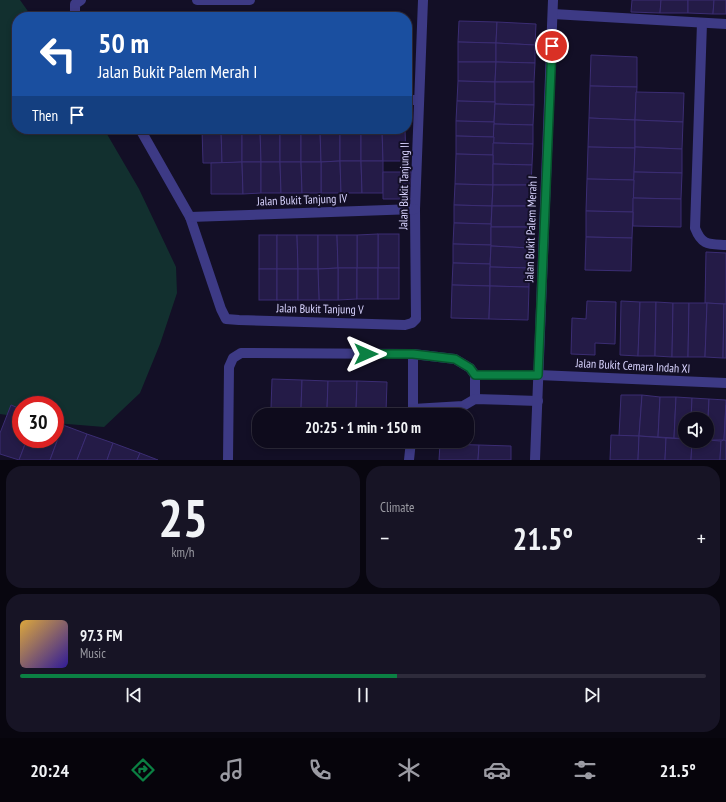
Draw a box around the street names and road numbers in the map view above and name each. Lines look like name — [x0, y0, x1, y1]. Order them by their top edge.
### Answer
street label: Jalan Bukit Tanjung II — [395, 142, 412, 231]
street label: Jalan Bukit Palem Merah I — [521, 176, 540, 283]
street label: Jalan Bukit Tanjung IV — [256, 190, 348, 209]
street label: Jalan Bukit Tanjung V — [275, 300, 364, 317]
street label: Jalan Bukit Cemara Indah XI — [574, 355, 691, 376]

